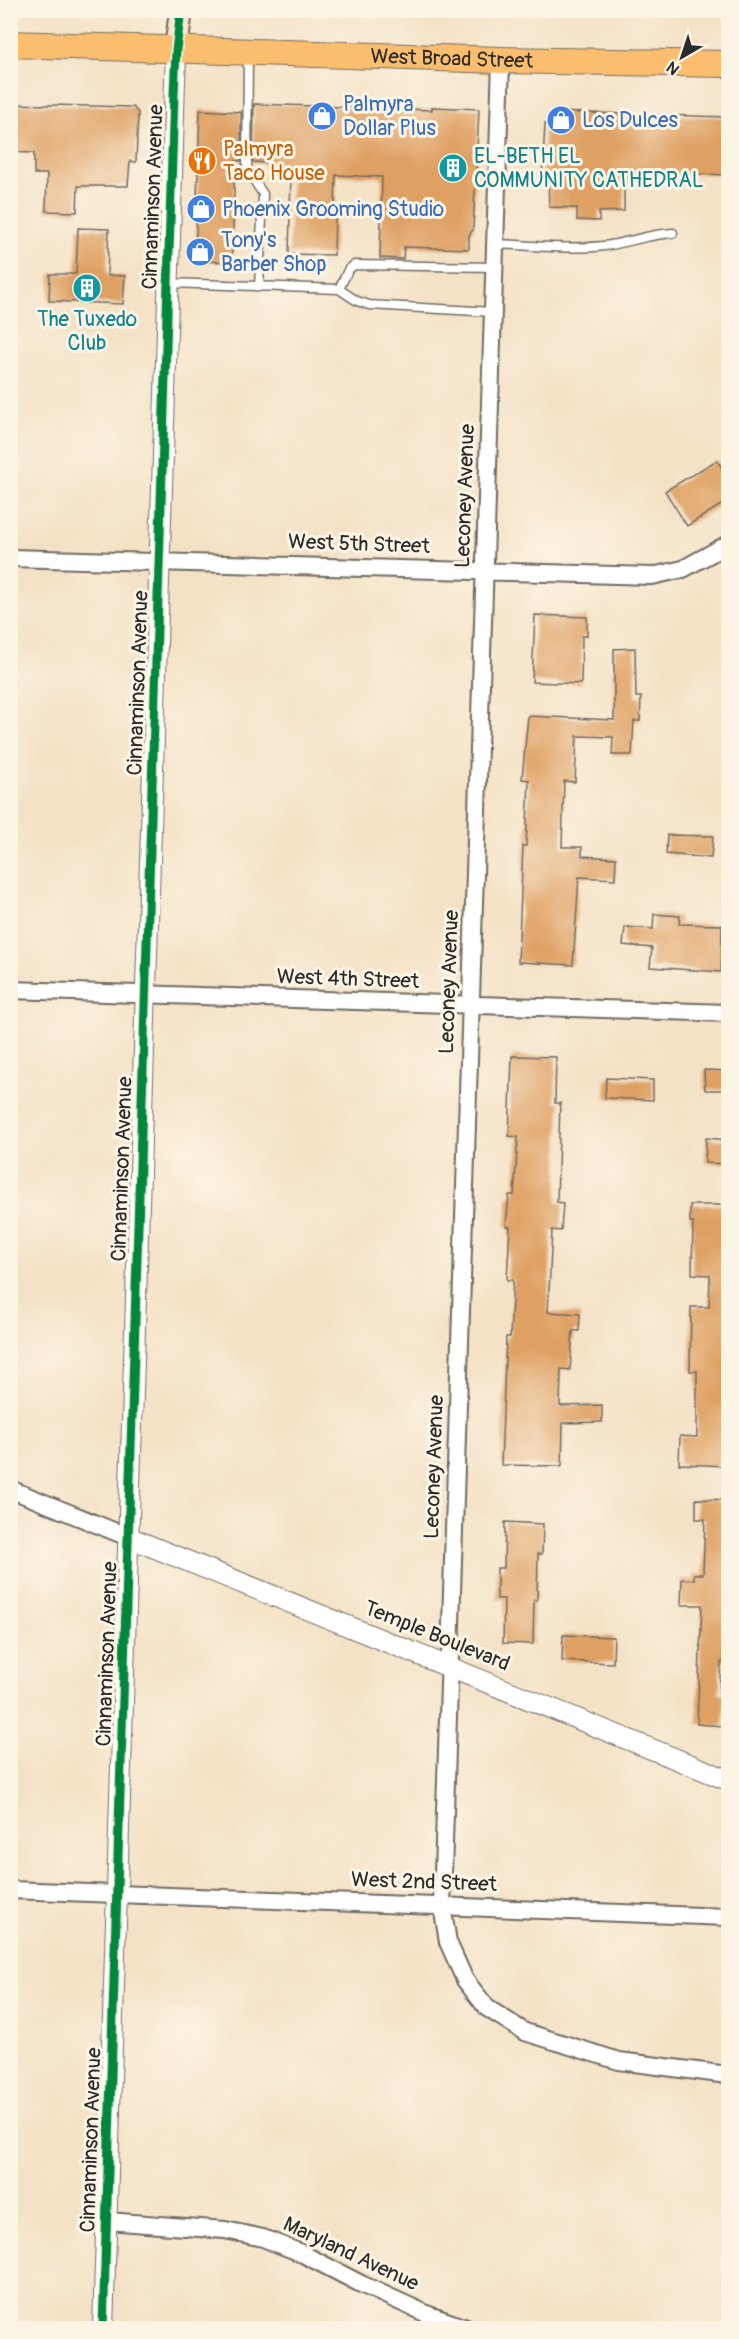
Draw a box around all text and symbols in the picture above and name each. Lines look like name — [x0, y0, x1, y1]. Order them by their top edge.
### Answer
north arrow — [652, 27, 712, 87]
street label: West Broad Street — [370, 42, 534, 74]
text: N — [663, 57, 684, 79]
place label: Palmyra Dollar Plus — [343, 91, 436, 142]
shop icon: Palmyra Dollar Plus — [306, 100, 338, 132]
street label: Cinnaminson Avenue — [136, 103, 170, 290]
shop icon: Los Dulces — [545, 104, 577, 136]
place label: Los Dulces — [582, 107, 678, 134]
place label: Palmyra Taco House — [223, 136, 325, 187]
place label: EL-BETH EL COMMUNITY CATHEDRAL — [474, 143, 704, 194]
restaurant icon: Palmyra Taco House — [186, 145, 218, 177]
building icon: EL-BETH EL COMMUNITY CATHEDRAL — [437, 152, 469, 184]
shop icon: Phoenix Grooming Studio — [185, 193, 217, 225]
place label: Phoenix Grooming Studio — [222, 196, 444, 223]
place label: Tony's Barber Shop — [221, 227, 326, 278]
shop icon: Tony's Barber Shop — [184, 236, 216, 268]
building icon: The Tuxedo Club — [71, 272, 103, 304]
place label: The Tuxedo Club — [37, 306, 137, 357]
street label: Leconey Avenue — [449, 423, 481, 569]
street label: West 5th Street — [288, 528, 431, 560]
street label: Cinnaminson Avenue — [121, 589, 155, 776]
street label: Leconey Avenue — [433, 909, 465, 1055]
street label: West 4th Street — [276, 963, 420, 995]
street label: Cinnaminson Avenue — [105, 1075, 139, 1262]
street label: Leconey Avenue — [418, 1394, 450, 1540]
street label: Cinnaminson Avenue — [90, 1560, 124, 1747]
street label: Temple Boulevard — [360, 1595, 514, 1677]
street label: West 2nd Street — [351, 1866, 498, 1898]
street label: Cinnaminson Avenue — [74, 2046, 108, 2233]
street label: Maryland Avenue — [279, 2211, 424, 2298]

